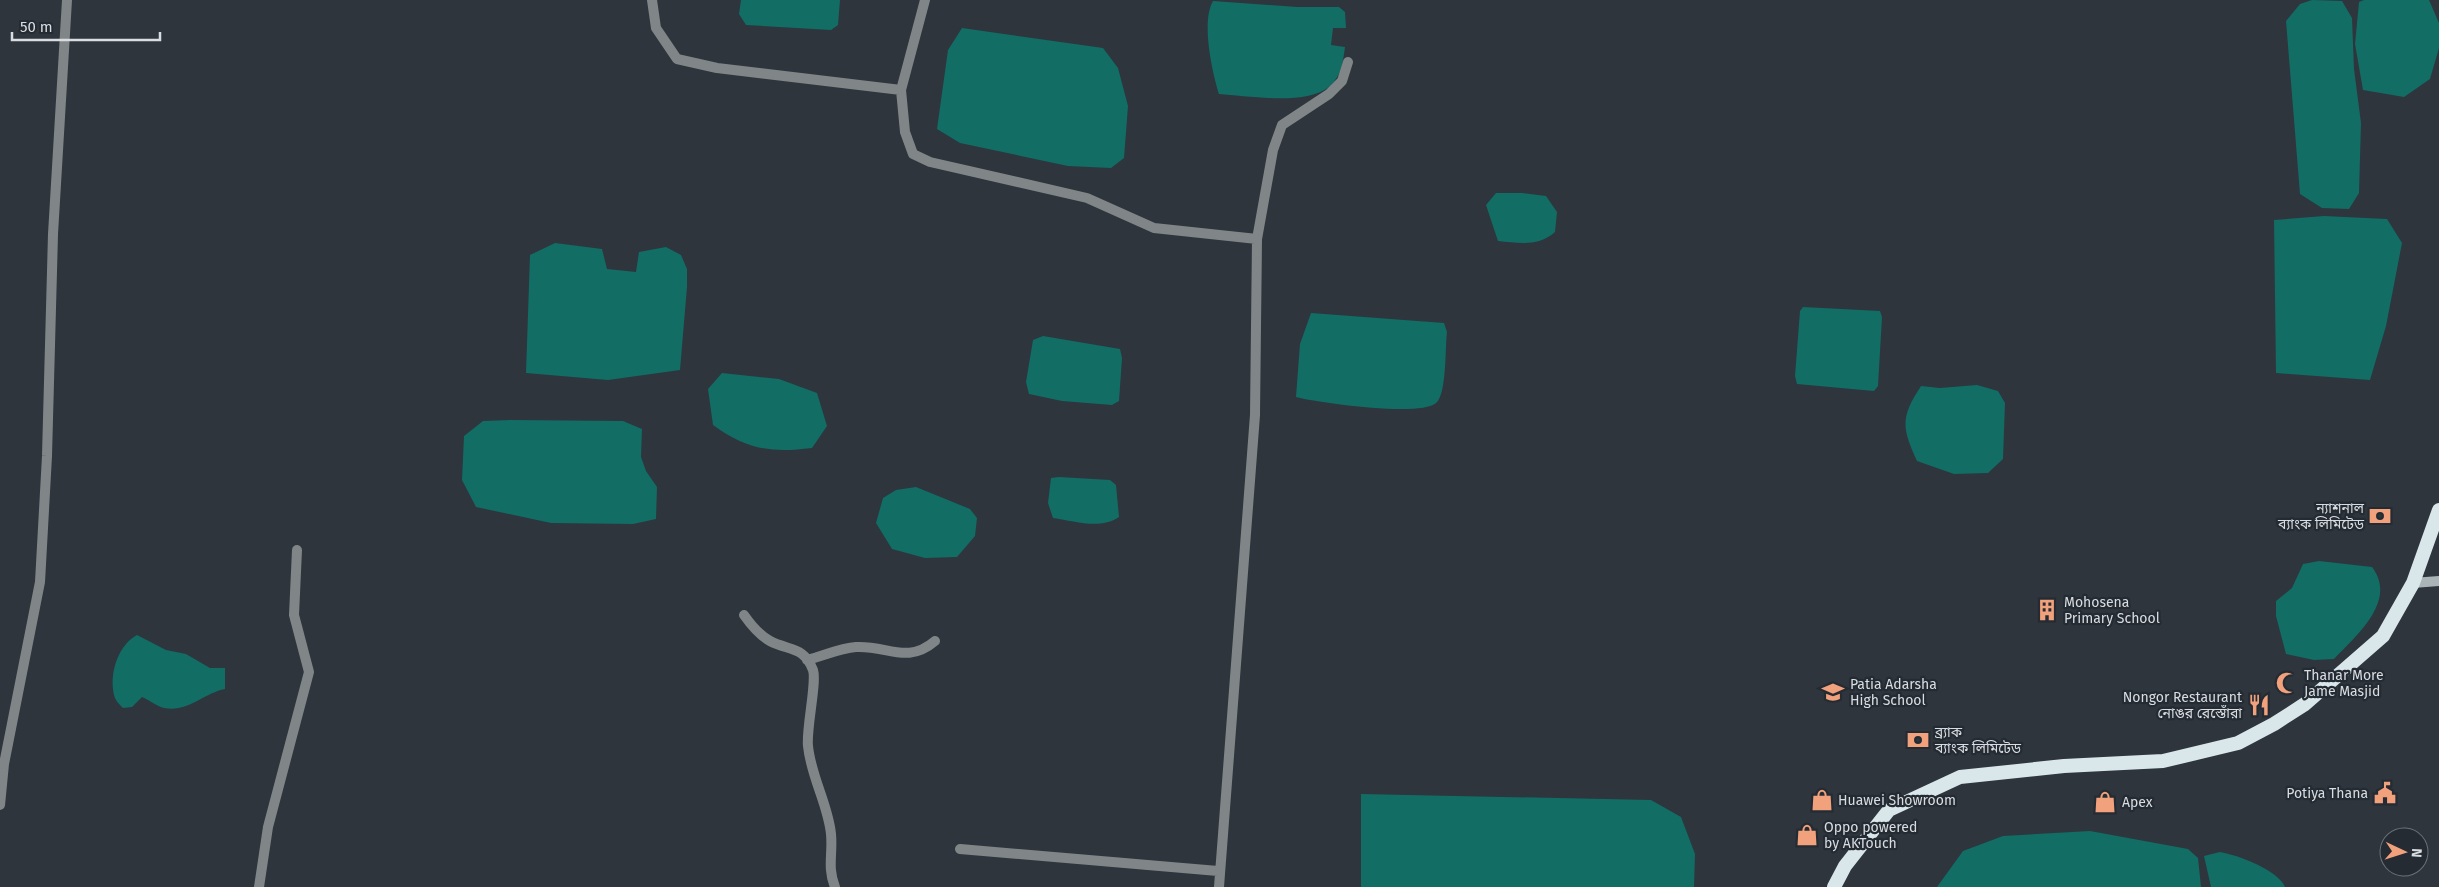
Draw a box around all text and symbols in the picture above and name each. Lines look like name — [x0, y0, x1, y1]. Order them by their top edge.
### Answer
scale bar — [12, 10, 160, 42]
text: 50 m — [20, 18, 53, 36]
place label: ন্যাশনাল ব্যাংক লিমিটেড — [2277, 500, 2365, 533]
bank icon: ন্যাশনাল ব্যাংক লিমিটেড — [2367, 503, 2393, 529]
place label: Mohosena Primary School — [2064, 594, 2160, 627]
building icon: Mohosena Primary School — [2034, 597, 2060, 623]
place label: Thanar More Jame Masjid — [2304, 667, 2384, 700]
mosque icon: Thanar More Jame Masjid — [2274, 670, 2300, 696]
place label: Patia Adarsha High School — [1850, 676, 1937, 709]
school or university icon: Patia Adarsha High School — [1820, 679, 1846, 705]
place label: Nongor Restaurant নোঙর রেস্তোঁরা — [2123, 689, 2243, 722]
restaurant icon: Nongor Restaurant নোঙর রেস্তোঁরা — [2246, 692, 2272, 718]
place label: ব্র্যাক ব্যাংক লিমিটেড — [1934, 724, 2022, 757]
bank icon: ব্র্যাক ব্যাংক লিমিটেড — [1905, 727, 1931, 753]
public building icon: Potiya Thana — [2372, 780, 2398, 806]
place label: Potiya Thana — [2286, 785, 2368, 802]
shop icon: Huawei Showroom — [1809, 787, 1835, 813]
shop icon: Apex — [2092, 789, 2118, 815]
place label: Huawei Showroom — [1838, 792, 1956, 809]
place label: Apex — [2122, 794, 2153, 811]
place label: Oppo powered by AKTouch — [1824, 819, 1917, 852]
shop icon: Oppo powered by AKTouch — [1794, 822, 1820, 848]
north arrow — [2379, 827, 2429, 877]
text: N — [2408, 848, 2425, 858]

